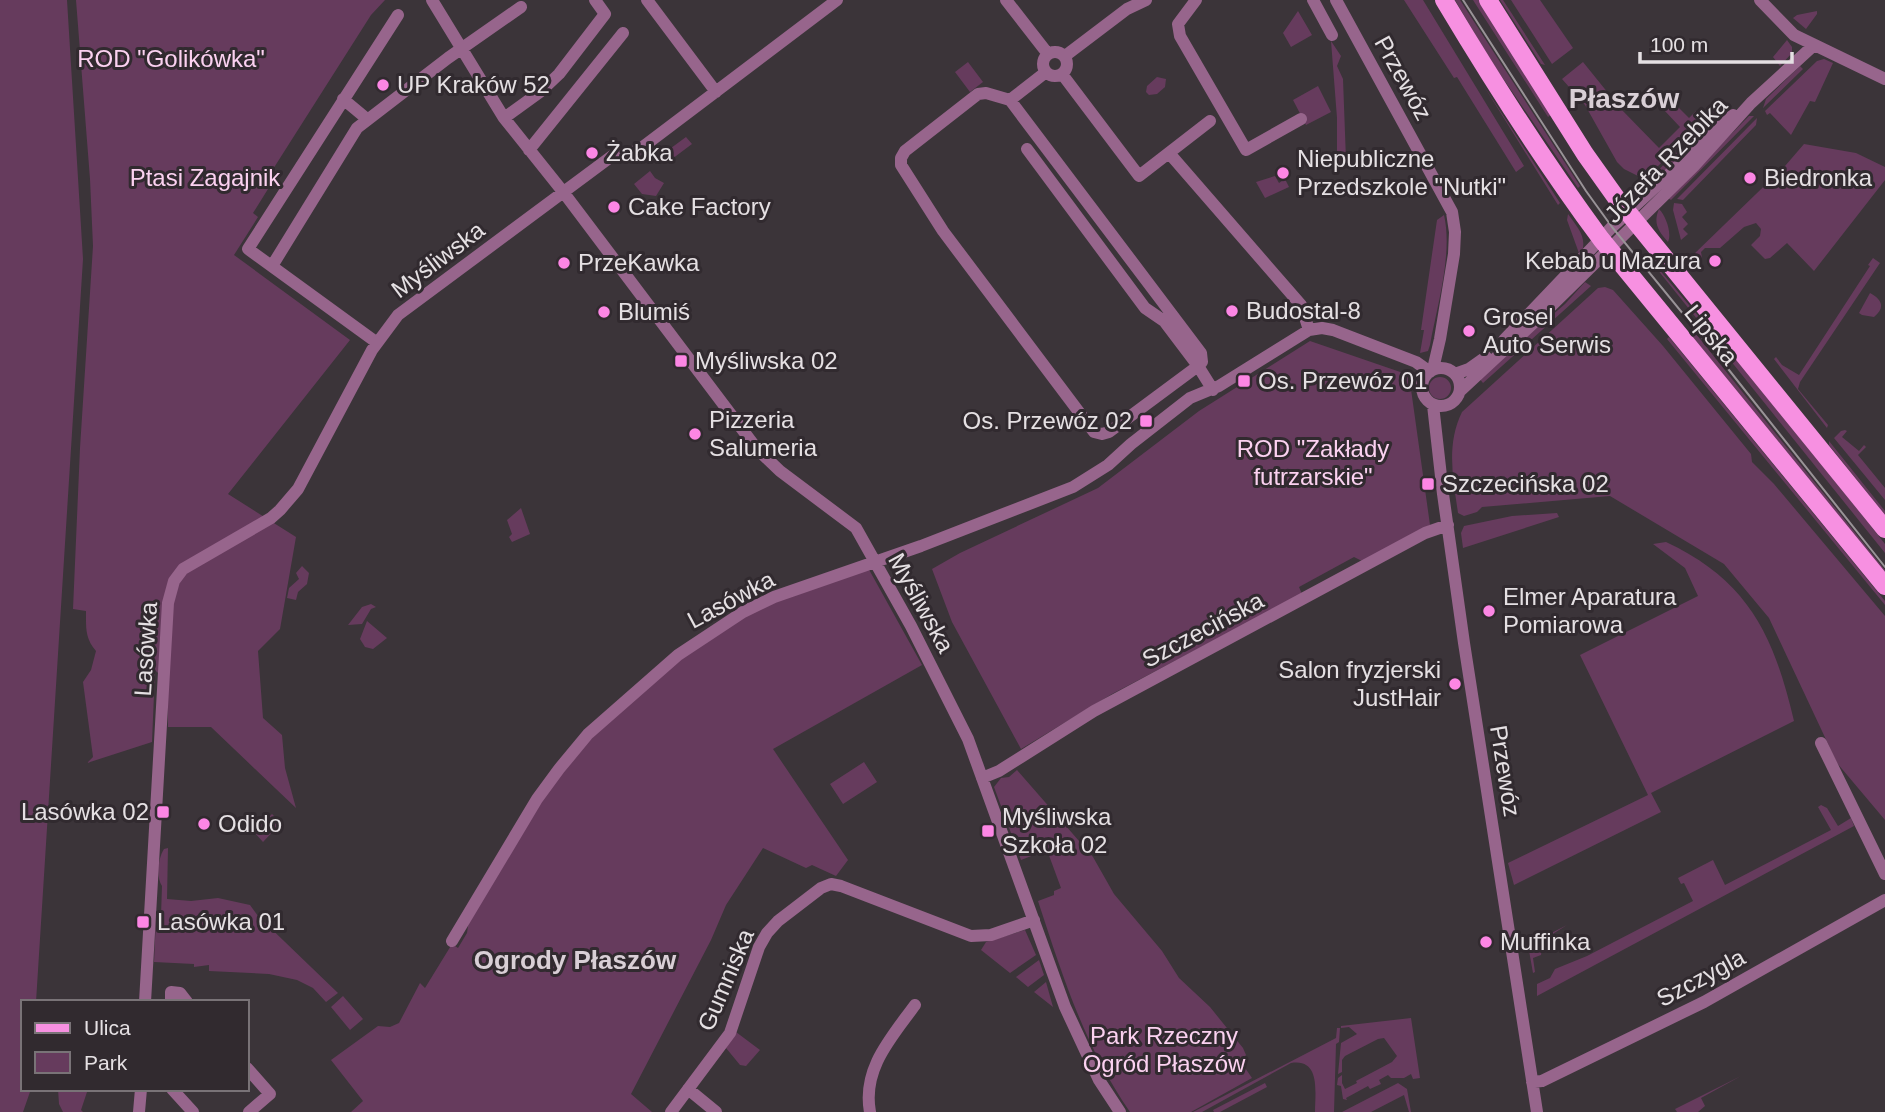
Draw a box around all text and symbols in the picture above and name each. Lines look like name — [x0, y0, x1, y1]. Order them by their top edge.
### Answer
scale bar — [1640, 21, 1792, 65]
street label: Przewóz — [1369, 31, 1438, 125]
text: 100 m — [1650, 33, 1708, 56]
park label: ROD "Golikówka" — [77, 45, 265, 72]
place label: UP Kraków 52 — [397, 71, 550, 98]
marker: UP Kraków 52 — [375, 77, 391, 93]
district label: Płaszów — [1569, 83, 1679, 114]
street label: Józefa Rzebika — [1599, 91, 1733, 228]
place label: Żabka — [606, 139, 673, 166]
marker: Żabka — [584, 145, 600, 161]
place label: Niepubliczne Przedszkole "Nutki" — [1297, 145, 1506, 200]
park label: Ptasi Zagajnik — [130, 164, 281, 191]
place label: Biedronka — [1764, 164, 1873, 191]
marker: Niepubliczne Przedszkole "Nutki" — [1275, 165, 1291, 181]
marker: Biedronka — [1742, 170, 1758, 186]
place label: Cake Factory — [628, 193, 771, 220]
marker: Cake Factory — [606, 199, 622, 215]
street label: Myśliwska — [386, 216, 490, 303]
place label: Kebab u Mazura — [1525, 247, 1702, 274]
place label: PrzeKawka — [578, 249, 700, 276]
marker: Kebab u Mazura — [1707, 253, 1723, 269]
marker: PrzeKawka — [556, 255, 572, 271]
place label: Budostal-8 — [1246, 297, 1361, 324]
place label: Blumiś — [618, 298, 690, 325]
street label: Lipska — [1679, 299, 1744, 371]
marker: Budostal-8 — [1224, 303, 1240, 319]
place label: Grosel Auto Serwis — [1483, 303, 1611, 358]
marker: Blumiś — [596, 304, 612, 320]
marker: Grosel Auto Serwis — [1461, 323, 1477, 339]
place label: Myśliwska 02 — [695, 347, 838, 374]
marker: Myśliwska 02 — [673, 353, 689, 369]
place label: Os. Przewóz 01 — [1258, 367, 1427, 394]
marker: Os. Przewóz 01 — [1236, 373, 1252, 389]
place label: Pizzeria Salumeria — [709, 406, 818, 461]
place label: Os. Przewóz 02 — [963, 407, 1132, 434]
marker: Os. Przewóz 02 — [1138, 413, 1154, 429]
marker: Pizzeria Salumeria — [687, 426, 703, 442]
park label: ROD "Zakłady futrzarskie" — [1237, 435, 1389, 490]
place label: Szczecińska 02 — [1442, 470, 1609, 497]
marker: Szczecińska 02 — [1420, 476, 1436, 492]
street label: Myśliwska — [883, 548, 960, 658]
street label: Lasówka — [683, 565, 779, 634]
place label: Elmer Aparatura Pomiarowa — [1503, 583, 1677, 638]
street label: Szczecińska — [1138, 586, 1269, 673]
street label: Lasówka — [129, 600, 162, 697]
marker: Elmer Aparatura Pomiarowa — [1481, 603, 1497, 619]
place label: Salon fryzjerski JustHair — [1278, 656, 1441, 711]
marker: Salon fryzjerski JustHair — [1447, 676, 1463, 692]
street label: Przewóz — [1485, 723, 1526, 818]
place label: Lasówka 02 — [21, 798, 149, 825]
place label: Myśliwska Szkoła 02 — [1002, 803, 1112, 858]
marker: Lasówka 02 — [155, 804, 171, 820]
place label: Odido — [218, 810, 282, 837]
marker: Odido — [196, 816, 212, 832]
marker: Myśliwska Szkoła 02 — [980, 823, 996, 839]
place label: Lasówka 01 — [157, 908, 285, 935]
marker: Lasówka 01 — [135, 914, 151, 930]
street label: Gumniska — [692, 924, 759, 1035]
place label: Muffinka — [1500, 928, 1591, 955]
marker: Muffinka — [1478, 934, 1494, 950]
street label: Szczygla — [1652, 943, 1750, 1012]
district label: Ogrody Płaszów — [474, 945, 677, 975]
legend — [21, 1000, 248, 1091]
text: Ulica — [84, 1016, 131, 1039]
park label: Park Rzeczny Ogród Płaszów — [1083, 1022, 1246, 1077]
text: Park — [84, 1051, 128, 1074]

